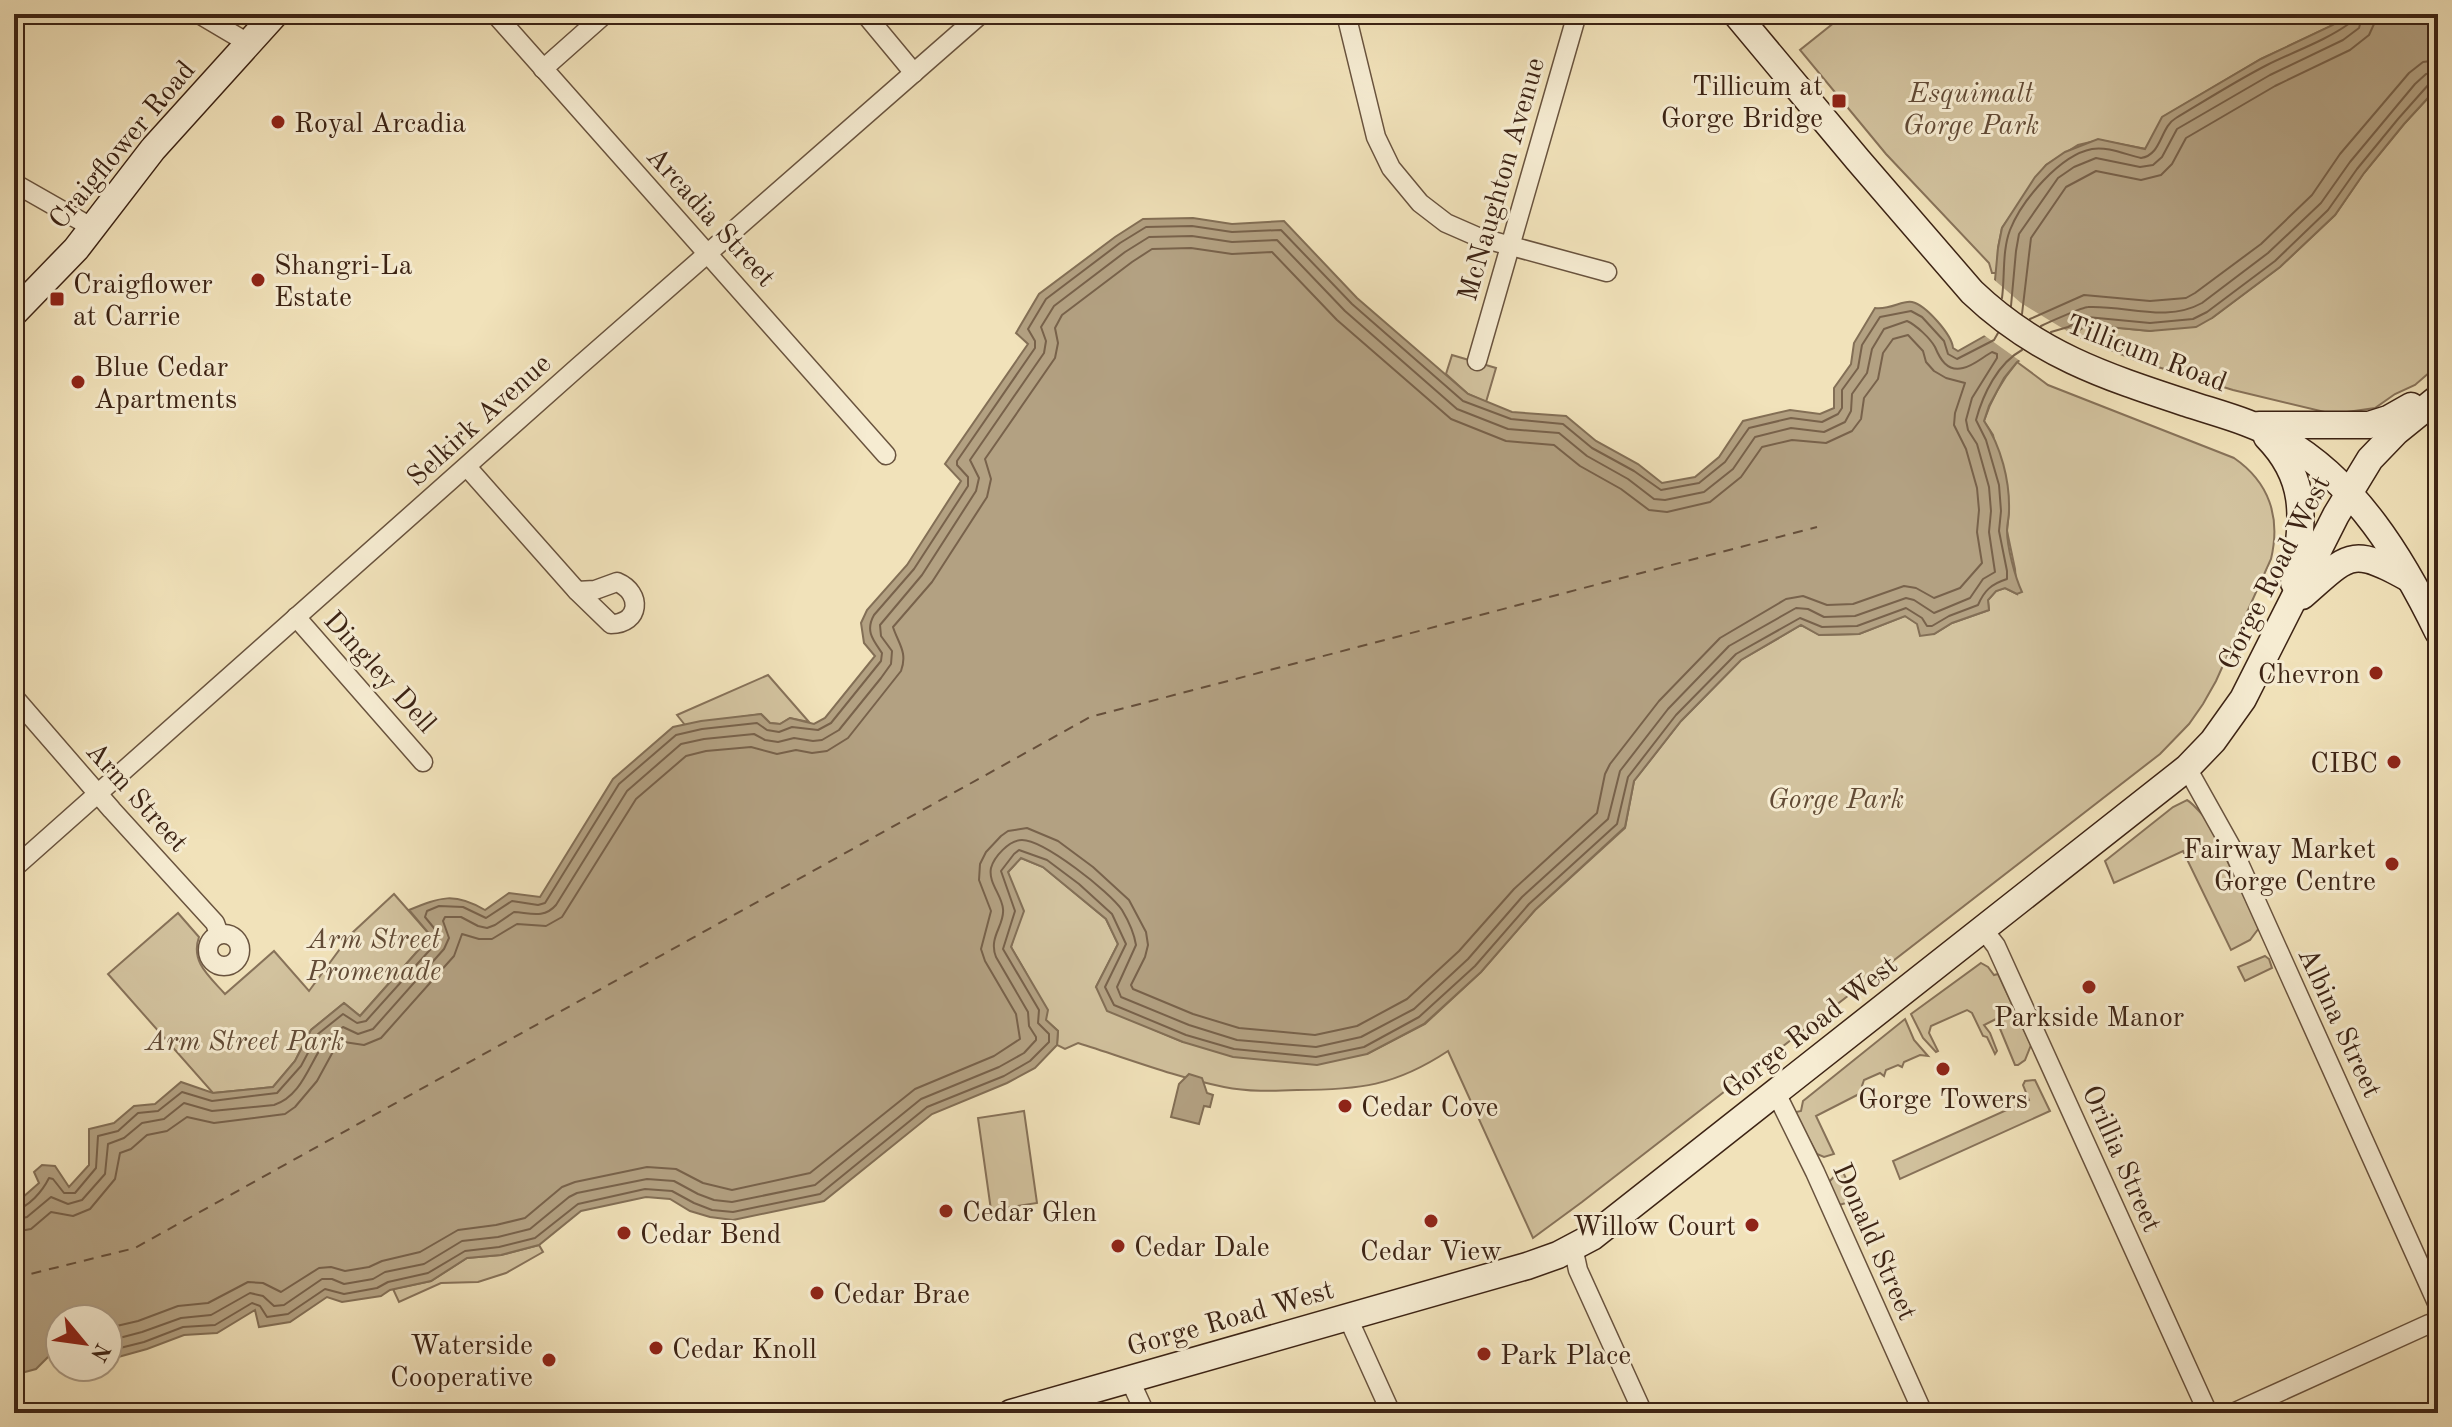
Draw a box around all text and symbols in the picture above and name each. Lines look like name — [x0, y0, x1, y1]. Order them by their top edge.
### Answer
street label: McNaughton Avenue — [1455, 55, 1551, 305]
street label: Craigflower Road — [45, 56, 202, 235]
place label: Tillicum at Gorge Bridge — [1661, 74, 1823, 134]
park label: Esquimalt Gorge Park — [1903, 81, 2039, 141]
marker: Tillicum at Gorge Bridge — [1830, 92, 1848, 110]
place label: Royal Arcadia — [294, 111, 466, 139]
marker: Royal Arcadia — [269, 113, 287, 131]
street label: Arcadia Street — [640, 143, 779, 293]
place label: Shangri-La Estate — [274, 253, 413, 313]
marker: Shangri-La Estate — [249, 271, 267, 289]
place label: Craigflower at Carrie — [73, 272, 213, 332]
marker: Craigflower at Carrie — [48, 290, 66, 308]
street label: Tillicum Road — [2062, 311, 2230, 398]
street label: Selkirk Avenue — [403, 350, 557, 493]
place label: Blue Cedar Apartments — [94, 355, 237, 415]
marker: Blue Cedar Apartments — [69, 373, 87, 391]
street label: Gorge Road West — [2215, 472, 2337, 675]
street label: Dingley Dell — [317, 607, 440, 739]
place label: Chevron — [2258, 662, 2360, 690]
marker: Chevron — [2367, 664, 2385, 682]
street label: Arm Street — [79, 738, 192, 858]
place label: CIBC — [2310, 751, 2378, 779]
marker: CIBC — [2385, 753, 2403, 771]
park label: Gorge Park — [1768, 787, 1904, 815]
place label: Fairway Market Gorge Centre — [2183, 837, 2376, 897]
marker: Fairway Market Gorge Centre — [2383, 855, 2401, 873]
park label: Arm Street Promenade — [305, 927, 442, 987]
street label: Albina Street — [2291, 944, 2385, 1103]
street label: Gorge Road West — [1718, 952, 1904, 1105]
marker: Parkside Manor — [2080, 978, 2098, 996]
place label: Parkside Manor — [1994, 1005, 2184, 1033]
park label: Arm Street Park — [144, 1029, 344, 1057]
marker: Gorge Towers — [1934, 1060, 1952, 1078]
street label: Orillia Street — [2075, 1082, 2165, 1237]
place label: Gorge Towers — [1858, 1087, 2028, 1115]
place label: Cedar Cove — [1361, 1095, 1498, 1123]
marker: Cedar Cove — [1336, 1097, 1354, 1115]
street label: Donald Street — [1826, 1159, 1920, 1325]
place label: Cedar Glen — [962, 1200, 1097, 1228]
marker: Cedar Glen — [937, 1202, 955, 1220]
marker: Cedar View — [1422, 1212, 1440, 1230]
place label: Willow Court — [1573, 1214, 1736, 1242]
marker: Willow Court — [1743, 1216, 1761, 1234]
place label: Cedar Bend — [640, 1222, 781, 1250]
marker: Cedar Bend — [615, 1224, 633, 1242]
place label: Cedar Dale — [1134, 1235, 1270, 1263]
marker: Cedar Dale — [1109, 1237, 1127, 1255]
place label: Cedar View — [1360, 1239, 1502, 1267]
street label: Gorge Road West — [1124, 1277, 1337, 1363]
place label: Cedar Brae — [833, 1282, 970, 1310]
marker: Cedar Brae — [808, 1284, 826, 1302]
north arrow — [44, 1303, 124, 1383]
place label: Waterside Cooperative — [390, 1333, 533, 1393]
place label: Cedar Knoll — [672, 1337, 817, 1365]
text: N — [86, 1339, 113, 1365]
marker: Cedar Knoll — [647, 1339, 665, 1357]
place label: Park Place — [1500, 1343, 1631, 1371]
marker: Park Place — [1475, 1345, 1493, 1363]
marker: Waterside Cooperative — [540, 1351, 558, 1369]

